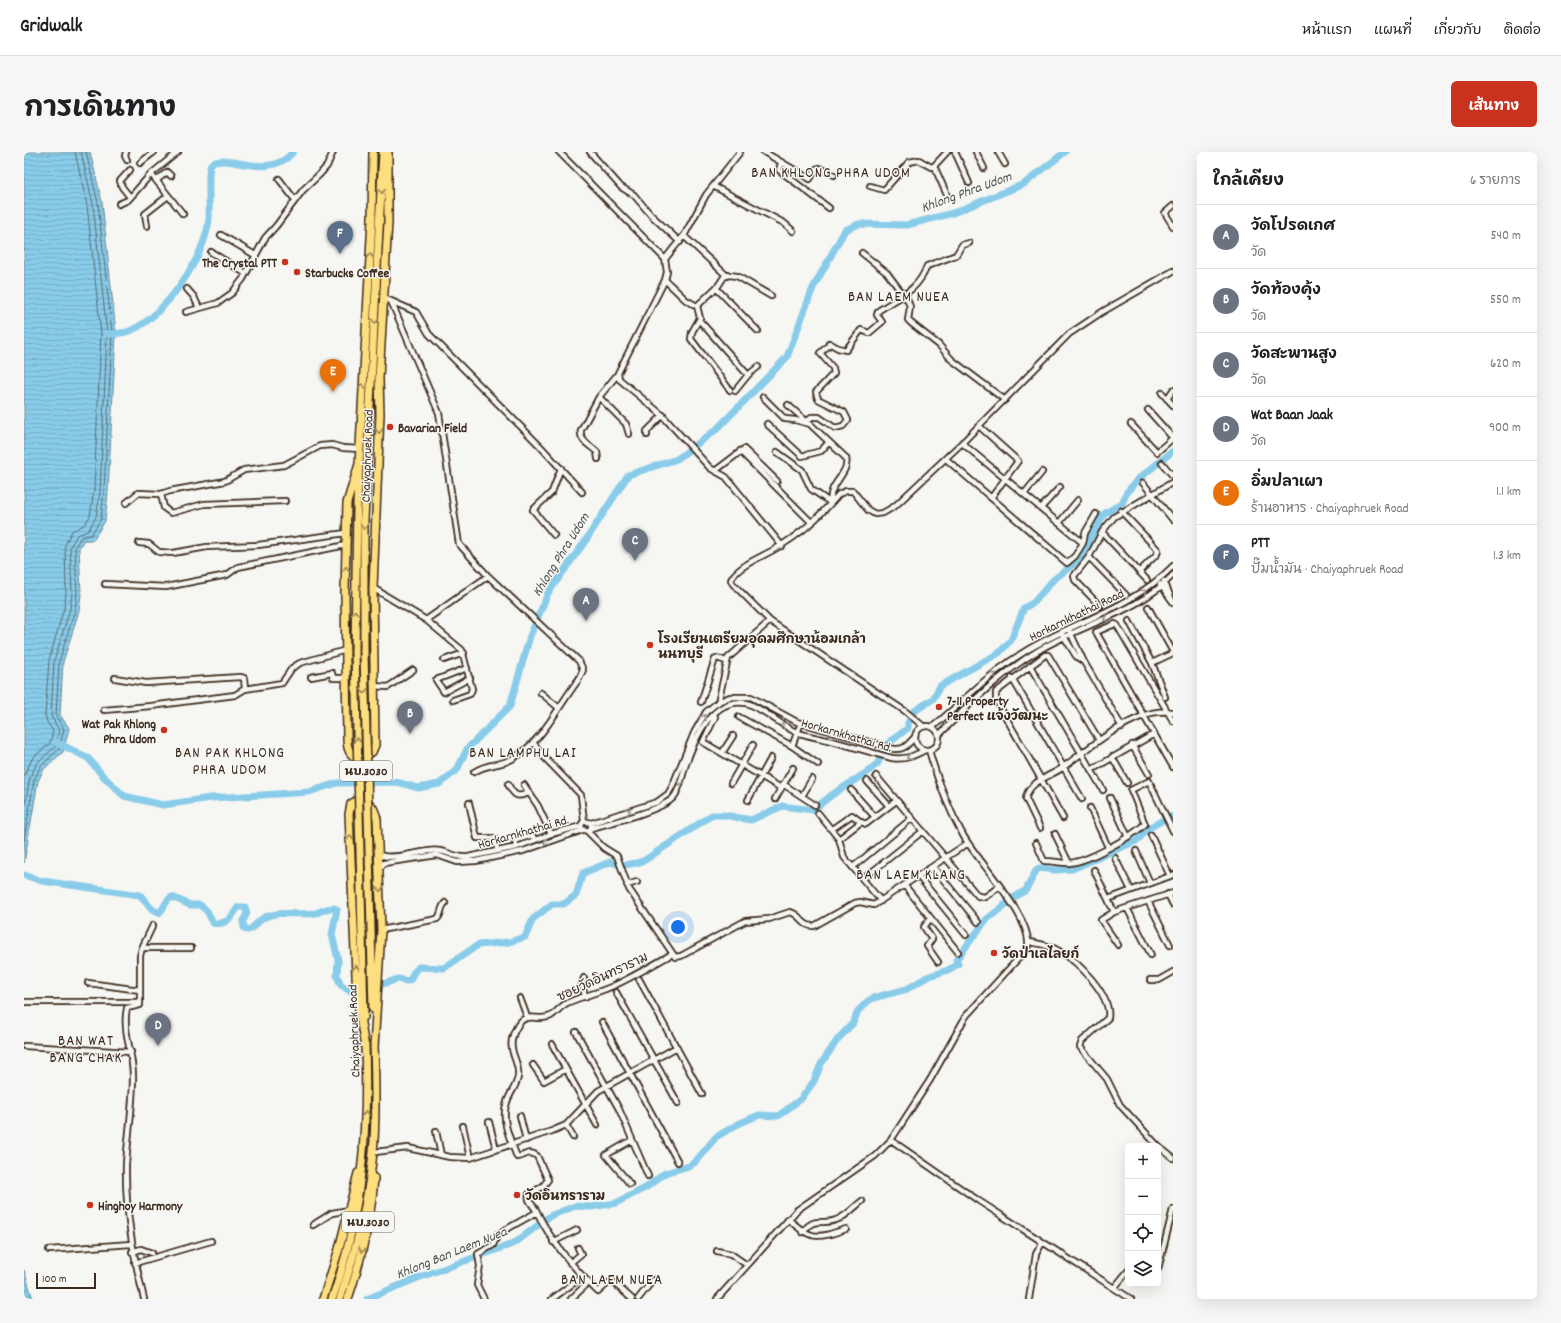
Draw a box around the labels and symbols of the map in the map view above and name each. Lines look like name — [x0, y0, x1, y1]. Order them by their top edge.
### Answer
district label: BAN KHLONG PHRA UDOM — [751, 163, 911, 185]
water label: Khlong Phra Udom — [919, 167, 1015, 219]
one-way arrow — [377, 188, 386, 194]
pin: F — [327, 221, 353, 254]
one-way arrow — [366, 253, 374, 259]
place label: The Crystal PTT — [202, 255, 278, 274]
marker: The Crystal PTT — [280, 257, 290, 267]
place label: Starbucks Coffee — [305, 265, 389, 284]
marker: Starbucks Coffee — [292, 267, 302, 277]
district label: BAN LAEM NUEA — [848, 287, 950, 309]
one-way arrow — [371, 318, 380, 324]
pin: E — [320, 359, 346, 392]
one-way arrow — [358, 383, 367, 389]
street label: Chaiyaphruek Road — [357, 409, 380, 503]
place label: Bavarian Field — [398, 420, 467, 439]
marker: Bavarian Field — [385, 422, 395, 432]
one-way arrow — [375, 428, 383, 434]
water label: Khlong Phra Udom — [528, 509, 596, 601]
one-way arrow — [360, 524, 368, 530]
pin: C — [622, 528, 648, 561]
one-way arrow — [342, 566, 350, 572]
street label: Horkarnkhathai Road — [1026, 585, 1128, 647]
pin: A — [573, 588, 599, 621]
one-way arrow — [1139, 590, 1146, 597]
one-way arrow — [351, 610, 359, 616]
one-way arrow — [1102, 614, 1109, 622]
place label: โรงเรียนเตรียมอุดมศึกษาน้อมเกล้า นนทบุรี — [657, 630, 866, 665]
marker: โรงเรียนเตรียมอุดมศึกษาน้อมเกล้า นนทบุรี — [645, 640, 655, 650]
one-way arrow — [989, 673, 996, 680]
one-way arrow — [360, 688, 368, 694]
place label: 7-11 Property Perfect แจ้งวัฒนะ — [947, 693, 1049, 727]
pin: B — [397, 701, 423, 734]
marker: 7-11 Property Perfect แจ้งวัฒนะ — [934, 702, 944, 712]
one-way arrow — [699, 714, 706, 721]
street label: Horkarnkhathai Rd. — [799, 714, 894, 758]
place label: Wat Pak Khlong Phra Udom — [82, 716, 156, 750]
one-way arrow — [780, 722, 788, 730]
marker: Wat Pak Khlong Phra Udom — [159, 725, 169, 735]
one-way arrow — [352, 737, 361, 743]
district label: BAN PAK KHLONG PHRA UDOM — [175, 743, 285, 782]
district label: BAN LAMPHU LAI — [469, 743, 577, 765]
one-way arrow — [906, 752, 913, 761]
road number: นบ.3030 — [340, 761, 392, 781]
one-way arrow — [676, 780, 684, 787]
one-way arrow — [624, 808, 631, 816]
street label: Horkarnkhathai Rd. — [476, 811, 571, 855]
one-way arrow — [346, 835, 354, 841]
one-way arrow — [543, 838, 550, 846]
district label: BAN LAEM KLANG — [856, 865, 966, 887]
one-way arrow — [375, 886, 384, 892]
your location — [668, 917, 688, 937]
place label: วัดป่าเลไลยก์ — [1002, 945, 1079, 965]
marker: วัดป่าเลไลยก์ — [989, 948, 999, 958]
street label: ซอยวัดอินทราราม — [554, 949, 652, 1008]
one-way arrow — [351, 965, 360, 971]
street label: Chaiyaphruek Road — [344, 984, 367, 1078]
pin: D — [145, 1013, 171, 1046]
district label: BAN WAT BANG CHAK — [50, 1031, 122, 1070]
one-way arrow — [362, 1110, 370, 1116]
place label: วัดอินทราราม — [525, 1188, 605, 1207]
marker: วัดอินทราราม — [512, 1190, 522, 1200]
place label: Hinghoy Harmony — [98, 1198, 183, 1217]
marker: Hinghoy Harmony — [85, 1200, 95, 1210]
road number: นบ.3030 — [342, 1212, 394, 1232]
water label: Khlong Ban Laem Nuea — [393, 1222, 512, 1285]
one-way arrow — [359, 1246, 367, 1253]
district label: BAN LAEM NUEA — [561, 1270, 663, 1292]
scale bar — [36, 1271, 96, 1290]

